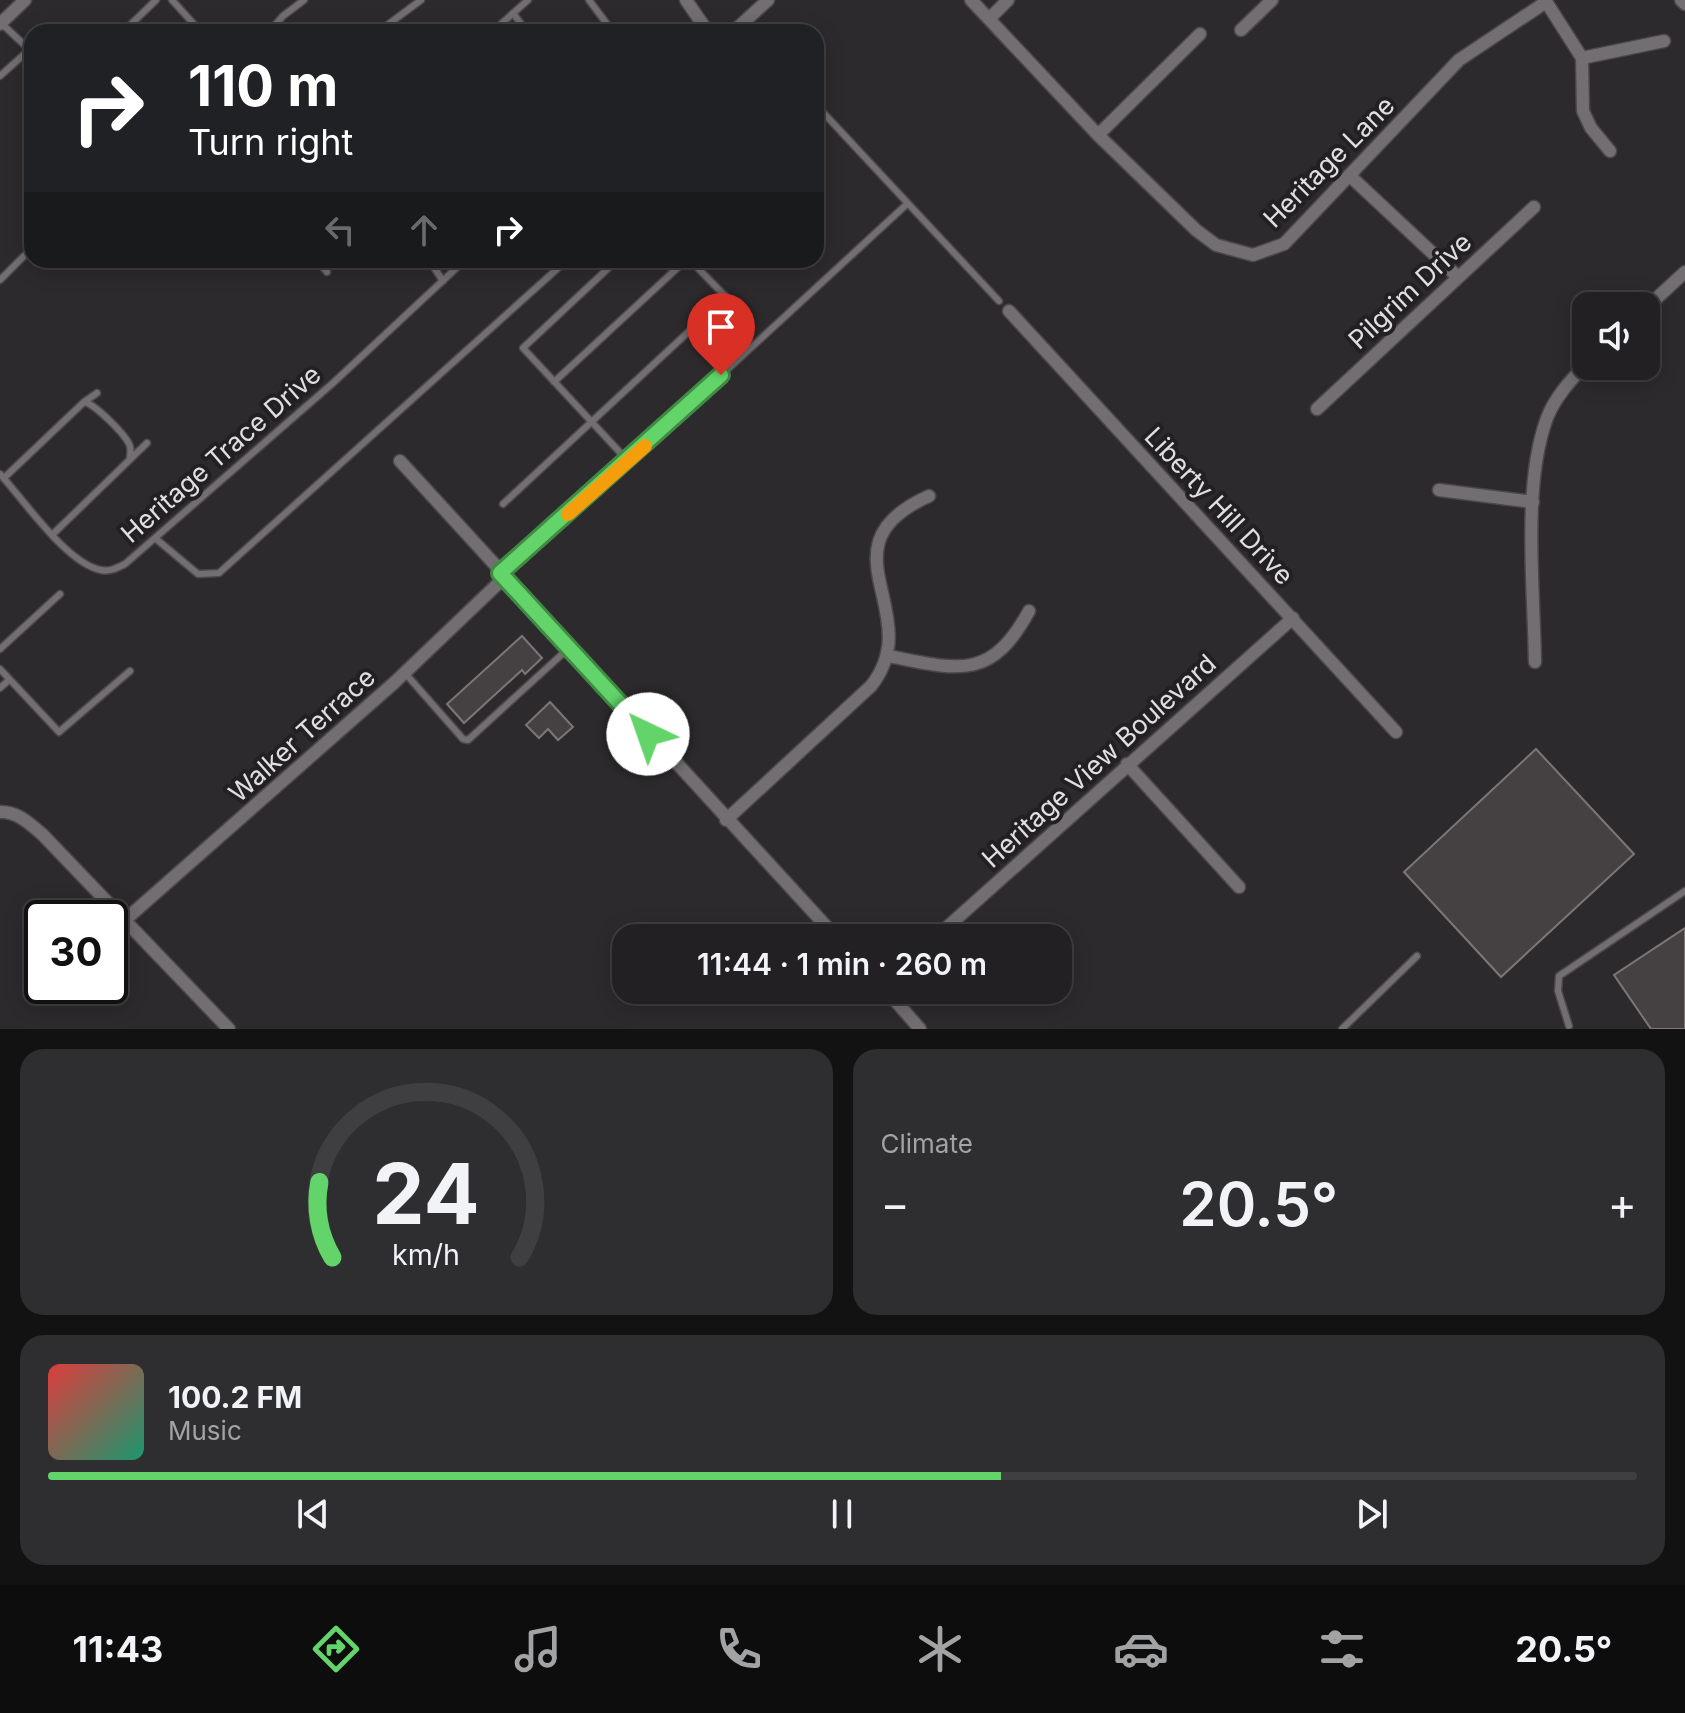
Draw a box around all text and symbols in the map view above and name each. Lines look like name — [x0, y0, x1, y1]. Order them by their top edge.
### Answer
text: 110 m — [188, 52, 338, 120]
icon: right — [56, 56, 160, 160]
street label: Heritage Lane — [1257, 90, 1401, 234]
text: Turn right — [188, 120, 353, 164]
icon: left — [318, 208, 362, 252]
icon: ahead — [402, 208, 446, 252]
icon: right — [486, 208, 530, 252]
street label: Pilgrim Drive — [1342, 226, 1477, 355]
map controls — [1572, 292, 1660, 380]
button: sound — [1572, 292, 1660, 380]
pin — [687, 293, 755, 375]
icon: arrive — [699, 305, 743, 349]
street label: Heritage Trace Drive — [115, 359, 327, 549]
street label: Liberty Hill Drive — [1139, 421, 1300, 591]
street label: Heritage View Boulevard — [976, 648, 1222, 874]
street label: Walker Terrace — [222, 661, 381, 808]
position arrow — [606, 692, 690, 776]
speed limit sign: 30 — [24, 900, 128, 1004]
text: 11:44 · 1 min · 260 m — [697, 946, 987, 982]
text: Climate — [881, 1128, 973, 1159]
text: 24 — [373, 1143, 480, 1244]
text: 20.5° — [1179, 1168, 1338, 1240]
text: − — [881, 1177, 910, 1231]
text: + — [1608, 1177, 1637, 1231]
text: km/h — [392, 1237, 460, 1272]
text: 100.2 FM — [168, 1379, 302, 1415]
text: Music — [168, 1415, 242, 1446]
icon: previous — [291, 1492, 335, 1536]
icon: pause — [820, 1492, 864, 1536]
icon: next — [1350, 1492, 1394, 1536]
icon: directions — [308, 1621, 364, 1677]
icon: music — [510, 1621, 566, 1677]
icon: phone — [711, 1621, 767, 1677]
icon: climate — [912, 1621, 968, 1677]
icon: car — [1113, 1621, 1169, 1677]
icon: filters — [1314, 1621, 1370, 1677]
text: 11:43 — [73, 1627, 163, 1671]
text: 20.5° — [1515, 1627, 1612, 1671]

